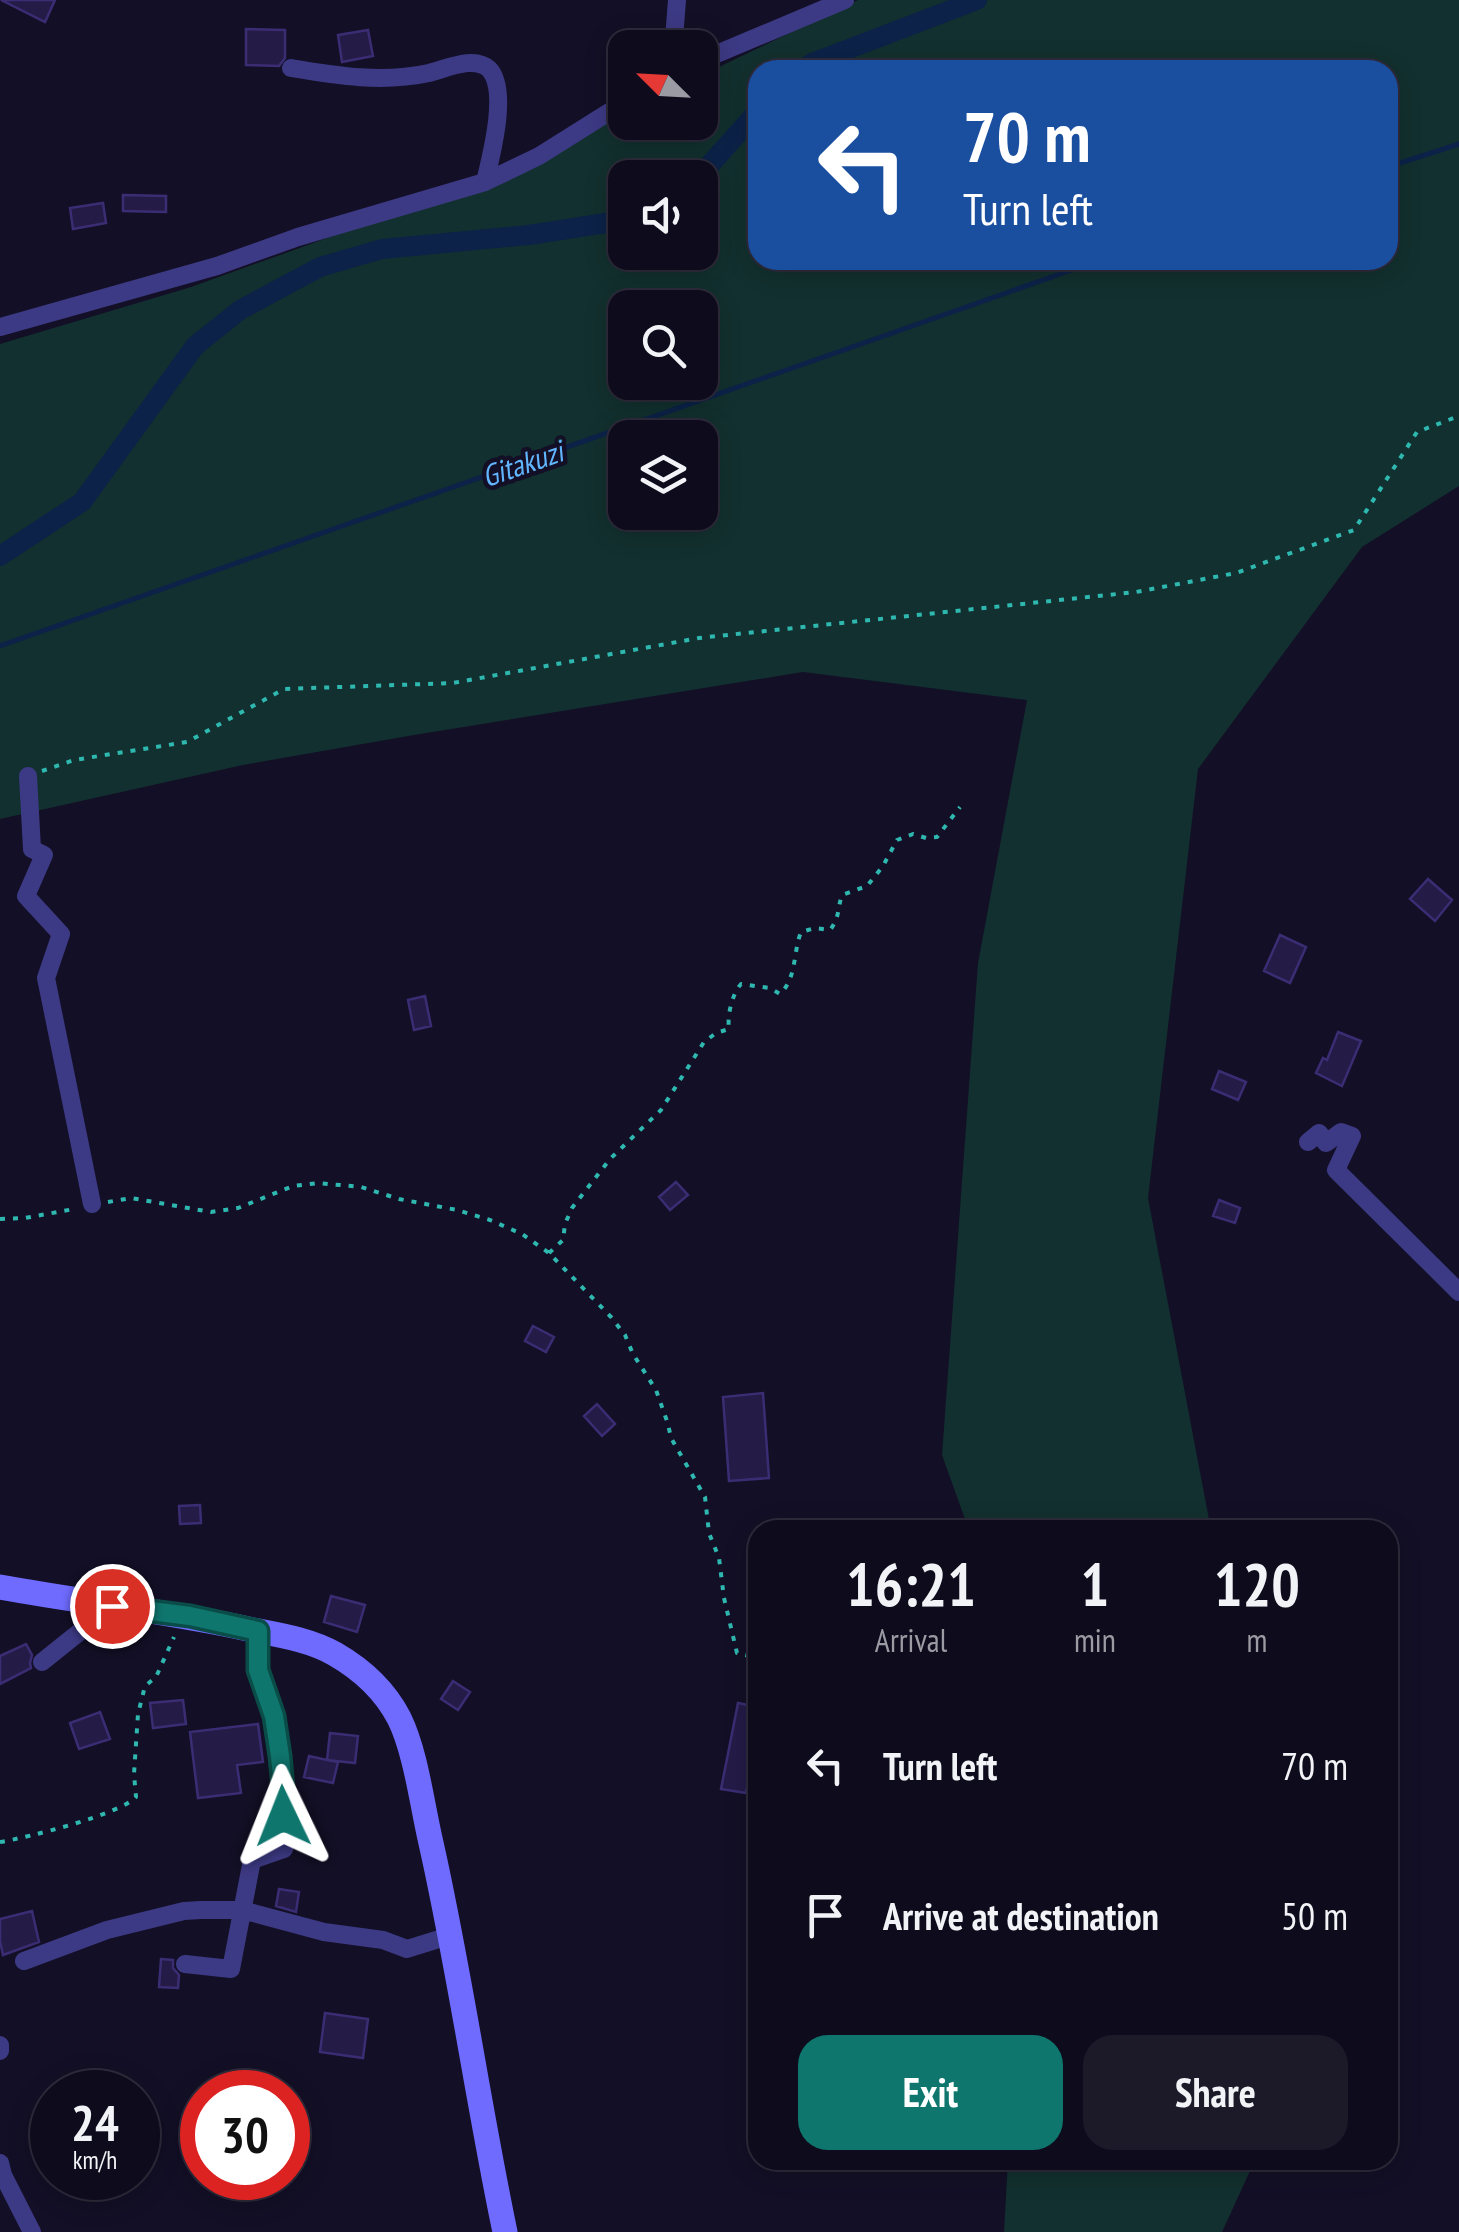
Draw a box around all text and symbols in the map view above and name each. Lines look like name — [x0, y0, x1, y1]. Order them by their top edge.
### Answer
north arrow — [608, 30, 718, 140]
map controls — [608, 30, 718, 530]
text: 70 m — [963, 91, 1091, 181]
icon: left — [798, 100, 928, 230]
button: sound — [608, 160, 718, 270]
text: Turn left — [963, 179, 1093, 237]
button: search — [608, 290, 718, 400]
button: layers — [608, 420, 718, 530]
water label: Gitakuzi — [476, 430, 571, 495]
text: 16:21 — [846, 1545, 976, 1623]
text: 1 — [1081, 1545, 1109, 1623]
text: 120 — [1214, 1545, 1300, 1623]
pin — [70, 1564, 155, 1649]
icon: arrive — [85, 1579, 140, 1634]
text: Arrival — [875, 1619, 947, 1661]
text: min — [1074, 1619, 1116, 1661]
text: m — [1246, 1619, 1267, 1661]
icon: left — [798, 1738, 853, 1793]
text: Turn left — [883, 1741, 997, 1790]
text: 70 m — [1281, 1741, 1348, 1790]
position arrow — [231, 1764, 335, 1868]
icon: arrive — [798, 1888, 853, 1943]
text: Arrive at destination — [883, 1891, 1159, 1940]
text: 50 m — [1281, 1891, 1348, 1940]
button: Exit — [798, 2035, 1063, 2150]
button: Share — [1083, 2035, 1348, 2150]
speed limit sign: 30 — [180, 2070, 310, 2200]
text: 24 — [71, 2090, 119, 2155]
text: km/h — [73, 2144, 117, 2176]

